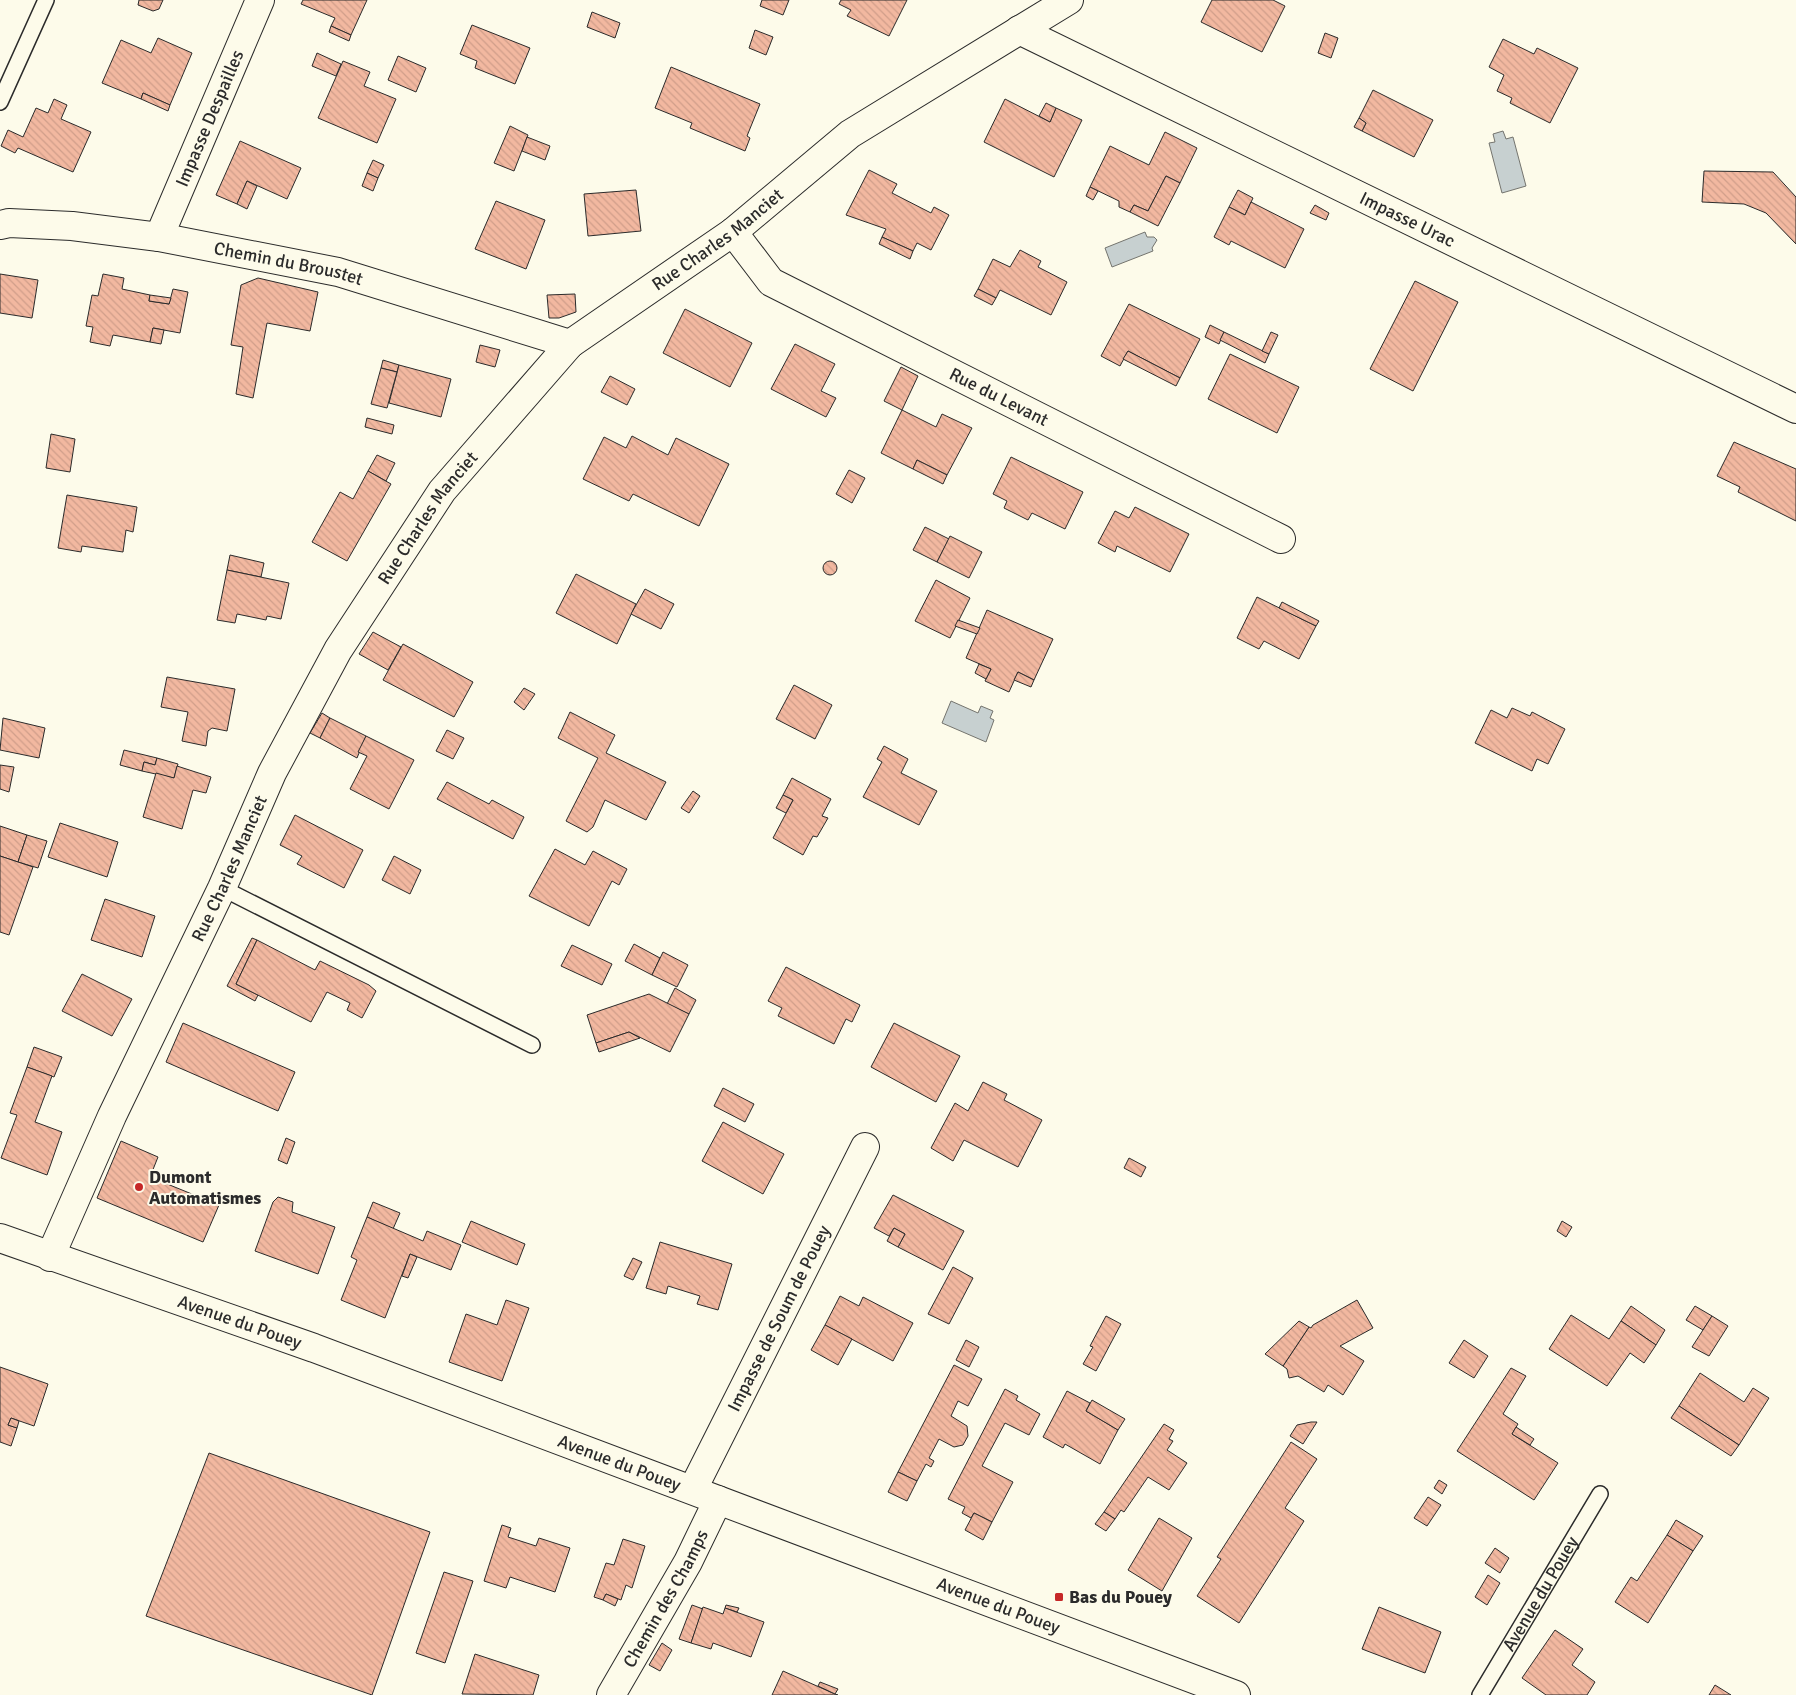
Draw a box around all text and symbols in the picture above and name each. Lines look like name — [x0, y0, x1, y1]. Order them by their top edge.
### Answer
street label: Impasse Despailles — [171, 47, 248, 190]
street label: Rue Charles Manciet — [648, 184, 788, 295]
street label: Impasse Urac — [1356, 187, 1458, 252]
street label: Chemin du Broustet — [212, 237, 366, 290]
street label: Rue du Levant — [946, 363, 1052, 431]
street label: Rue Charles Manciet — [373, 447, 482, 588]
street label: Rue Charles Manciet — [187, 792, 272, 945]
place label: Dumont Automatismes — [149, 1166, 261, 1209]
marker: Dumont Automatismes — [133, 1181, 145, 1193]
street label: Impasse de Soum de Pouey — [723, 1221, 835, 1415]
street label: Avenue du Pouey — [175, 1290, 305, 1354]
street label: Avenue du Pouey — [555, 1430, 685, 1496]
street label: Chemin des Champs — [618, 1526, 713, 1671]
street label: Avenue du Pouey — [1498, 1532, 1584, 1655]
street label: Avenue du Pouey — [934, 1572, 1064, 1639]
place label: Bas du Pouey — [1069, 1586, 1172, 1608]
marker: Bas du Pouey — [1053, 1591, 1065, 1603]

